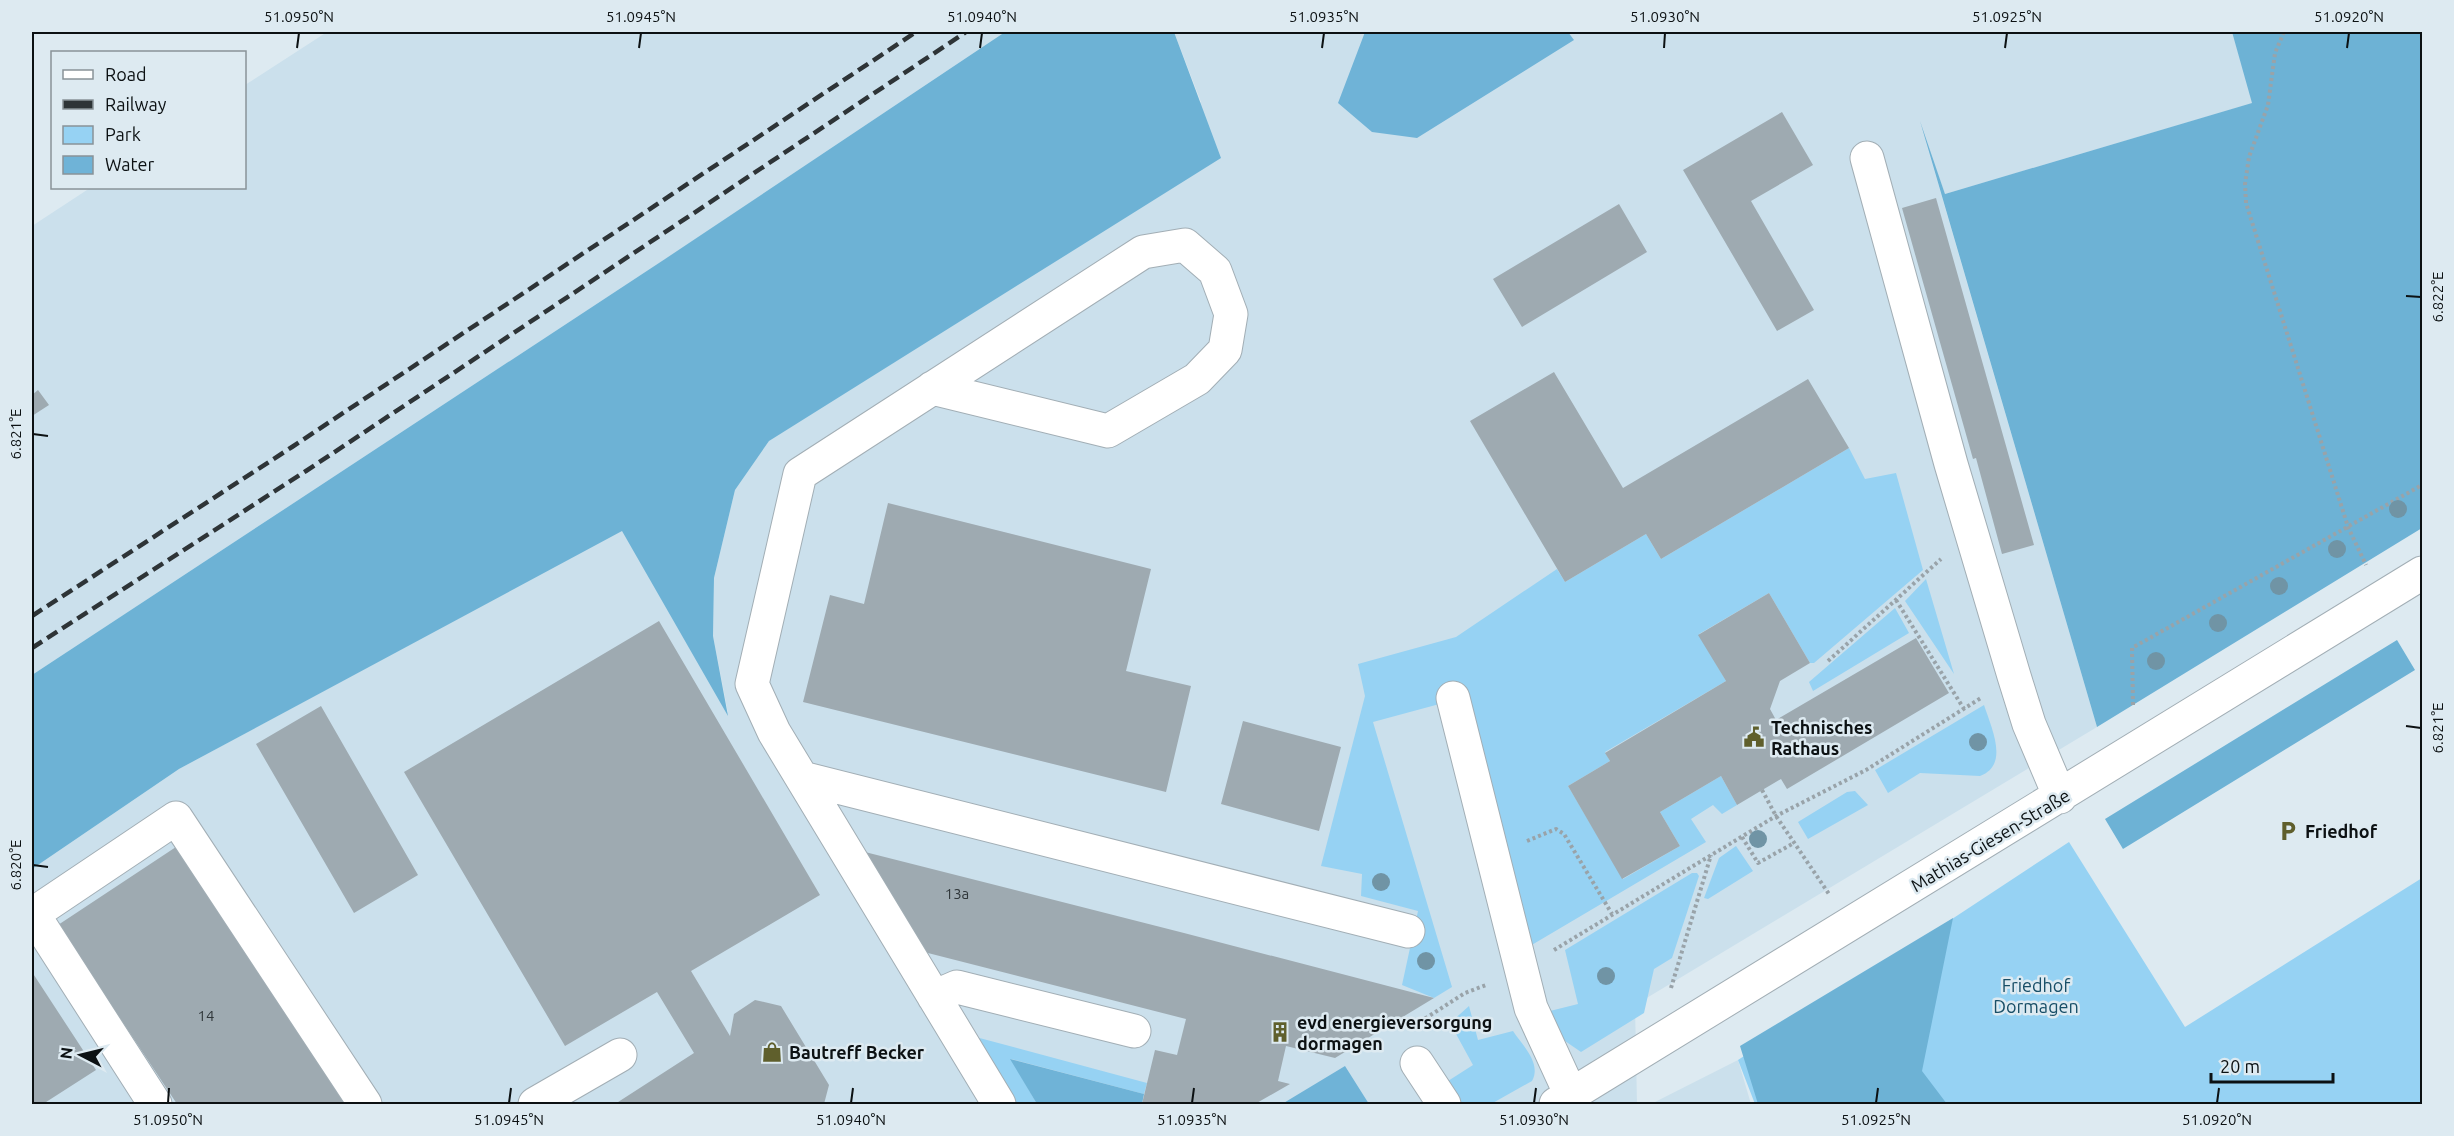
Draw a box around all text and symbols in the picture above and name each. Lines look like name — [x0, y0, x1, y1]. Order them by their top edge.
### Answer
text: 51.0950°N — [264, 8, 334, 25]
text: 51.0945°N — [606, 8, 676, 25]
text: 51.0940°N — [947, 8, 1017, 25]
text: 51.0935°N — [1289, 8, 1359, 25]
text: 51.0930°N — [1630, 8, 1700, 25]
text: 51.0925°N — [1972, 8, 2042, 25]
text: 51.0920°N — [2314, 8, 2384, 25]
legend — [51, 51, 246, 189]
text: Road — [105, 64, 147, 84]
text: Railway — [105, 94, 167, 114]
text: Park — [105, 124, 141, 144]
text: Water — [105, 154, 155, 174]
text: 6.822°E — [2429, 272, 2446, 322]
text: 6.821°E — [7, 409, 24, 459]
text: 6.821°E — [2429, 703, 2446, 753]
place label: Technisches Rathaus — [1771, 717, 1873, 758]
public building icon: Technisches Rathaus — [1742, 725, 1766, 749]
street label: Mathias-Giesen-Straße — [1907, 785, 2073, 895]
parking icon: Friedhof — [2276, 819, 2300, 843]
place label: Friedhof — [2305, 821, 2378, 841]
text: 6.820°E — [7, 840, 24, 890]
house number: 13a — [945, 885, 969, 902]
park label: Friedhof Dormagen — [1993, 975, 2079, 1016]
house number: 14 — [198, 1007, 214, 1024]
place label: evd energieversorgung dormagen — [1297, 1012, 1492, 1053]
building icon: evd energieversorgung dormagen — [1268, 1020, 1292, 1044]
north arrow — [51, 1025, 111, 1085]
shop icon: Bautreff Becker — [760, 1040, 784, 1064]
place label: Bautreff Becker — [789, 1042, 925, 1062]
text: N — [56, 1046, 76, 1060]
scale bar — [2211, 1046, 2332, 1084]
text: 20 m — [2220, 1056, 2260, 1076]
text: 51.0950°N — [133, 1111, 203, 1128]
text: 51.0945°N — [474, 1111, 544, 1128]
text: 51.0940°N — [816, 1111, 886, 1128]
text: 51.0935°N — [1157, 1111, 1227, 1128]
text: 51.0930°N — [1499, 1111, 1569, 1128]
text: 51.0925°N — [1841, 1111, 1911, 1128]
text: 51.0920°N — [2182, 1111, 2252, 1128]

